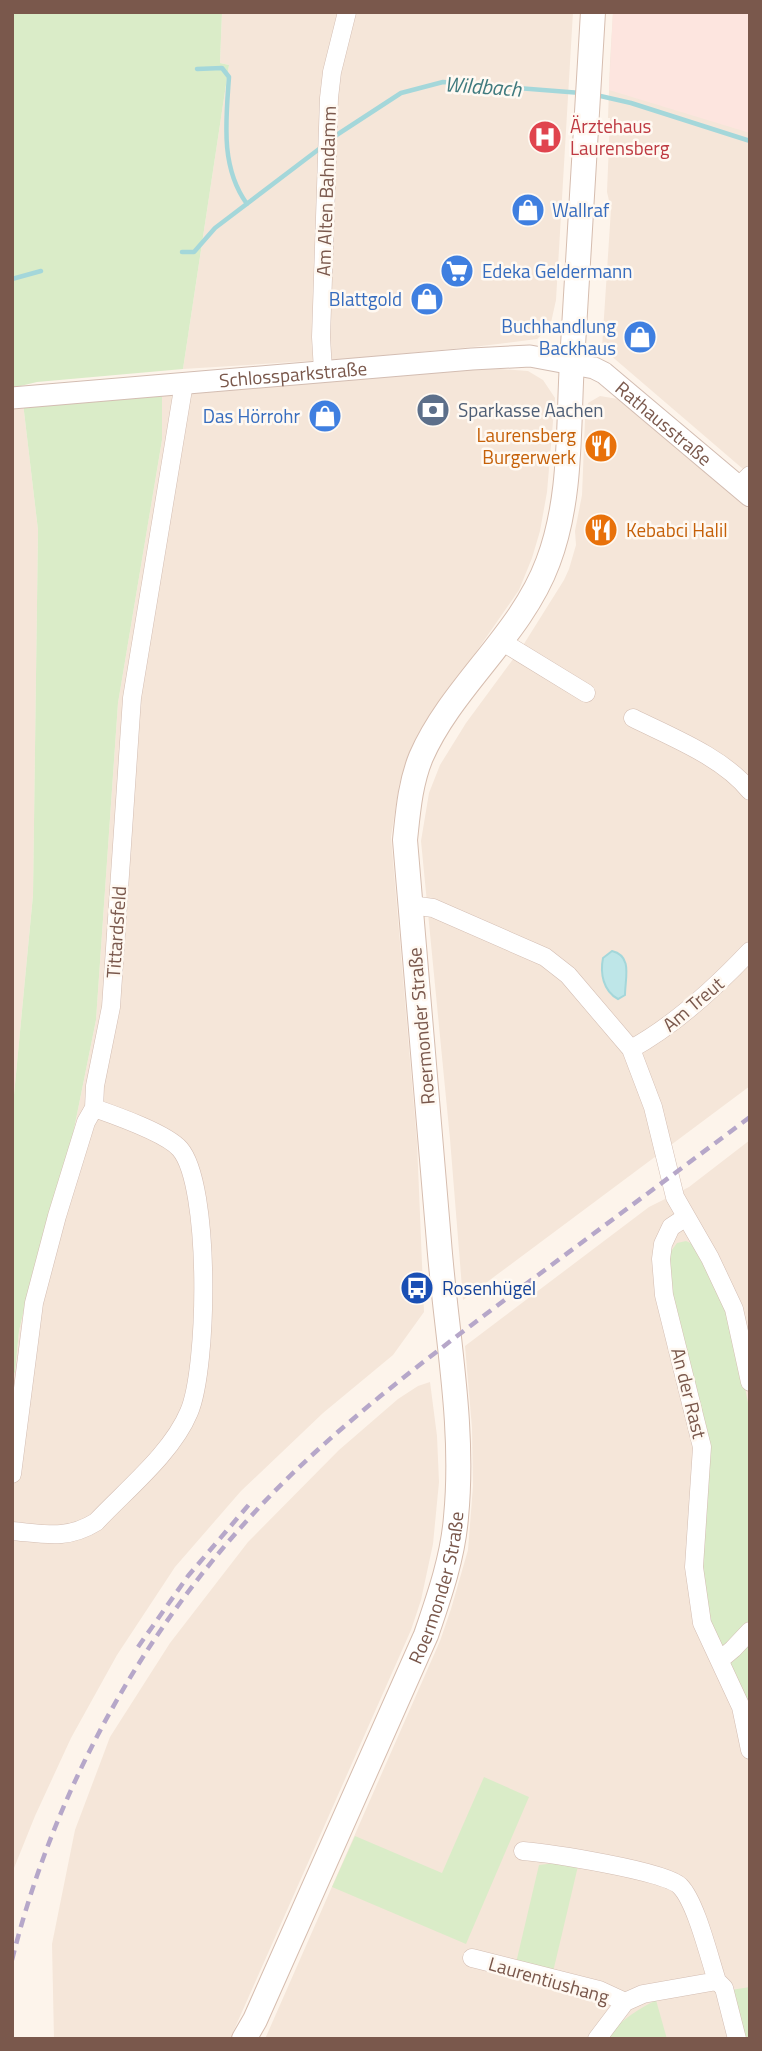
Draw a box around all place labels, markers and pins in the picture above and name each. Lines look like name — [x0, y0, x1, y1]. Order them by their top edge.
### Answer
place label: Ärztehaus Laurensberg — [570, 111, 670, 162]
hospital icon: Ärztehaus Laurensberg — [526, 118, 564, 156]
shop icon: Wallraf — [509, 191, 547, 229]
place label: Wallraf — [552, 195, 610, 224]
supermarket icon: Edeka Geldermann — [438, 252, 476, 290]
place label: Edeka Geldermann — [482, 256, 632, 285]
shop icon: Blattgold — [408, 280, 446, 318]
place label: Blattgold — [329, 284, 402, 313]
place label: Buchhandlung Backhaus — [501, 311, 616, 362]
shop icon: Buchhandlung Backhaus — [621, 318, 659, 356]
bank icon: Sparkasse Aachen — [414, 391, 452, 429]
place label: Sparkasse Aachen — [458, 395, 604, 424]
shop icon: Das Hörrohr — [306, 397, 344, 435]
place label: Das Hörrohr — [203, 401, 300, 430]
place label: Laurensberg Burgerwerk — [476, 420, 576, 471]
restaurant icon: Laurensberg Burgerwerk — [582, 427, 620, 465]
restaurant icon: Kebabci Halil — [582, 511, 620, 549]
place label: Kebabci Halil — [626, 515, 728, 544]
bus stop icon: Rosenhügel — [398, 1269, 436, 1307]
place label: Rosenhügel — [442, 1273, 536, 1302]

